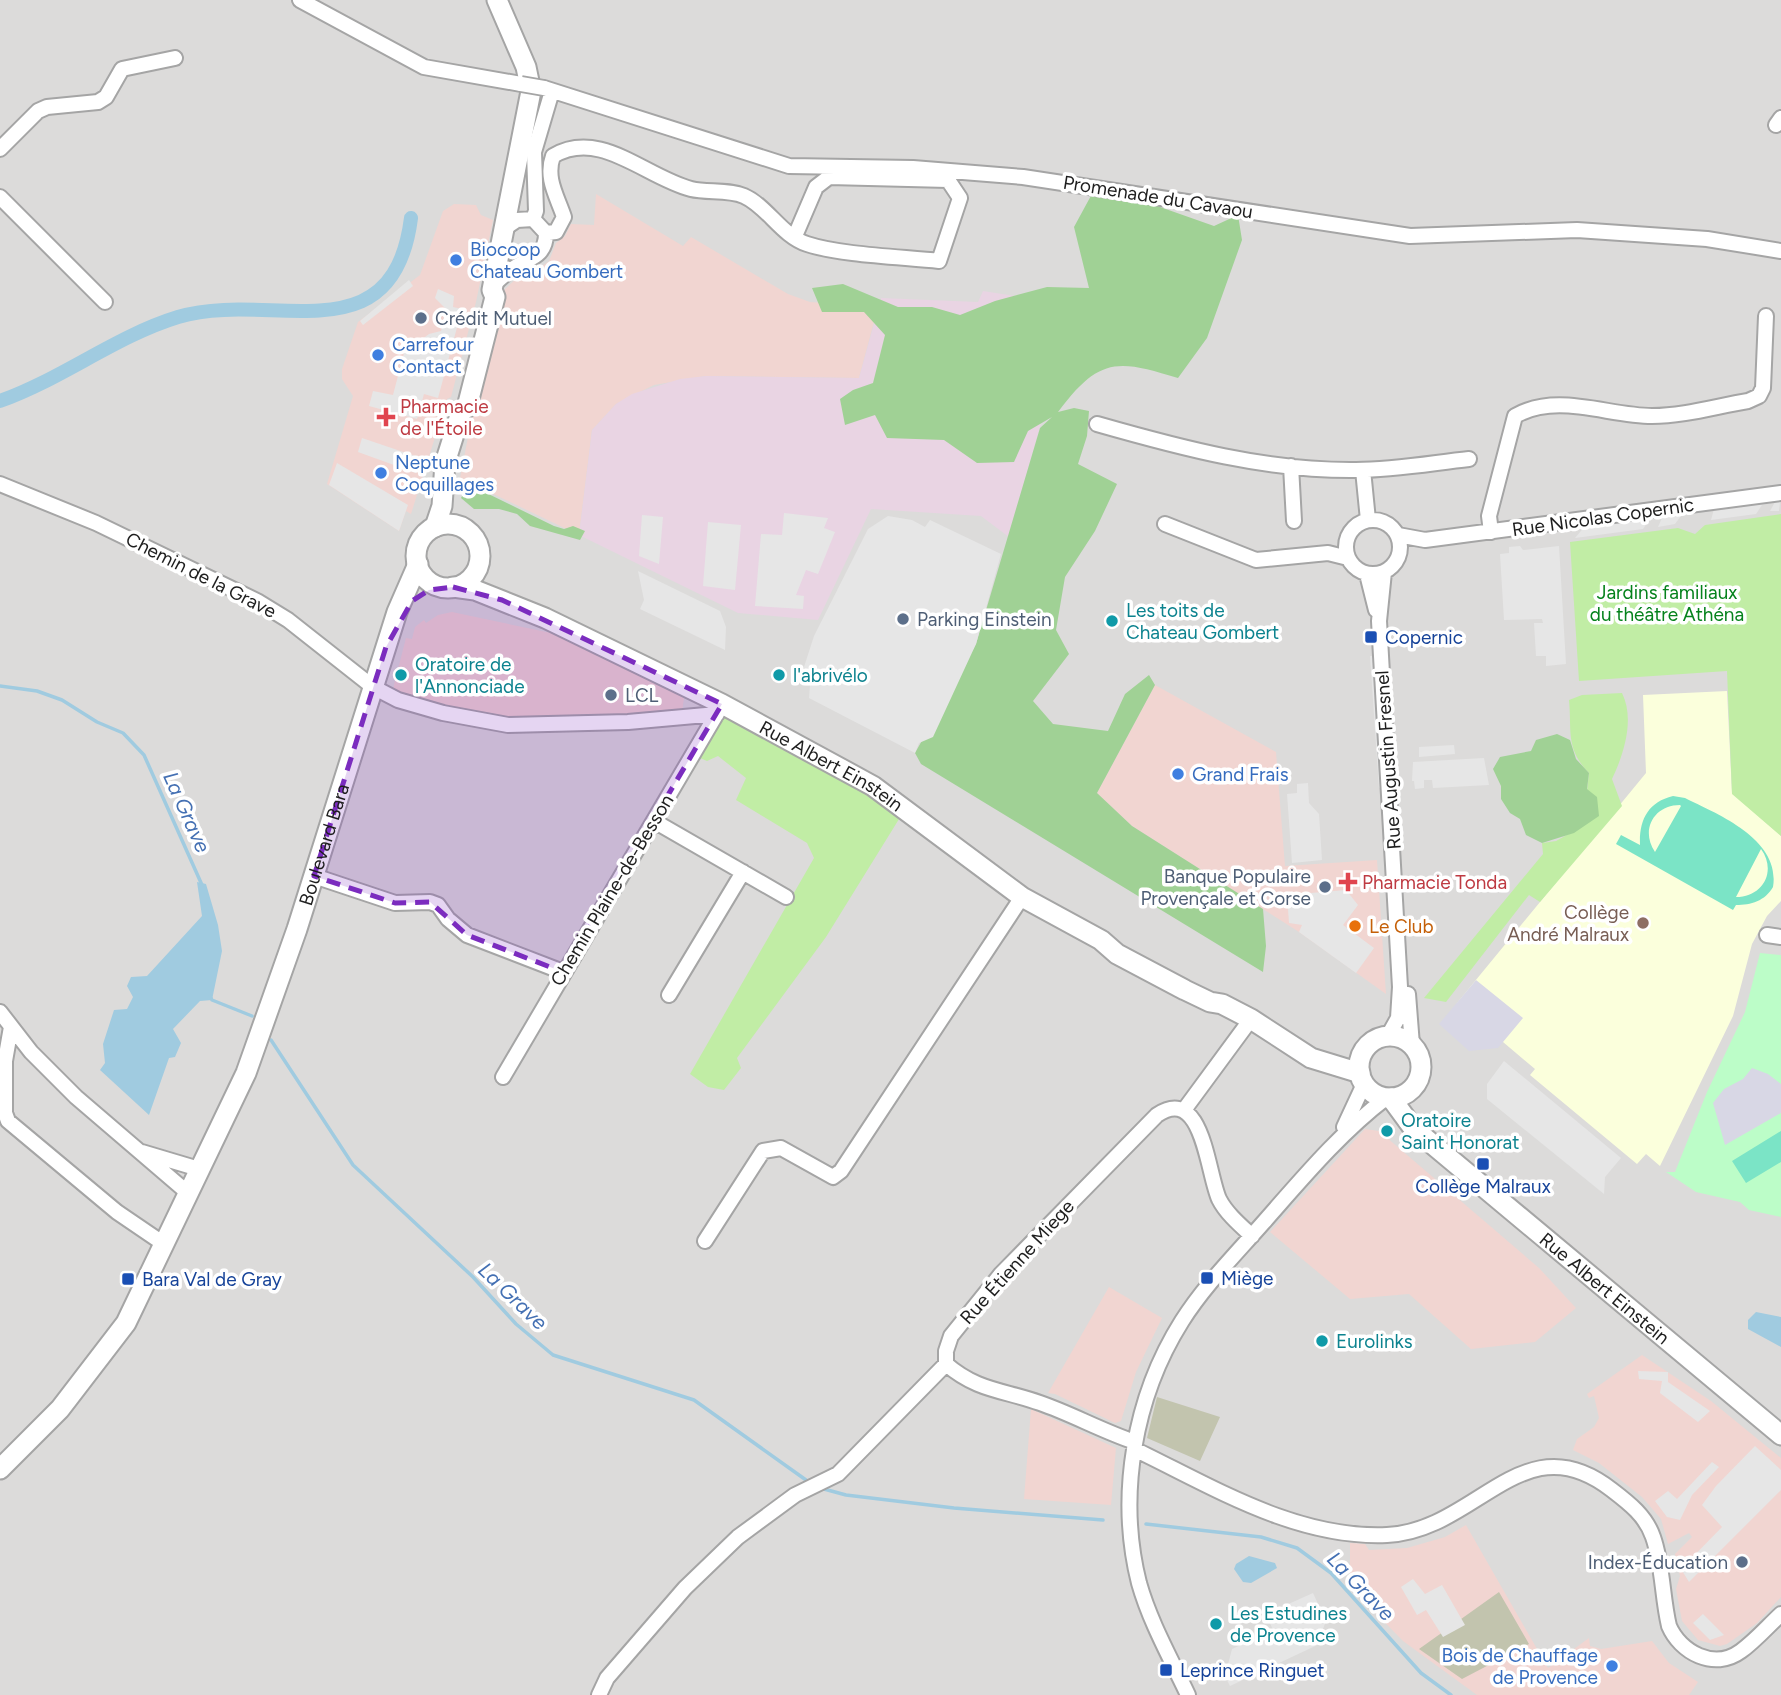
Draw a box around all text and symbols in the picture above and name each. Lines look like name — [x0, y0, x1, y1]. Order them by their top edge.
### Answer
street label: Promenade du Cavaou — [1061, 171, 1255, 223]
place label: Biocoop Chateau Gombert — [470, 238, 623, 283]
marker: Biocoop Chateau Gombert — [448, 252, 464, 268]
place label: Crédit Mutuel — [435, 307, 552, 330]
marker: Crédit Mutuel — [413, 310, 429, 326]
place label: Carrefour Contact — [392, 333, 474, 378]
marker: Carrefour Contact — [370, 347, 386, 363]
place label: Pharmacie de l'Étoile — [400, 395, 489, 440]
marker: Pharmacie de l'Étoile — [378, 409, 394, 425]
place label: Neptune Coquillages — [395, 451, 494, 496]
marker: Neptune Coquillages — [373, 465, 389, 481]
street label: Rue Nicolas Copernic — [1511, 493, 1695, 541]
street label: Chemin de la Grave — [122, 527, 280, 623]
park label: Jardins familiaux du théâtre Athéna — [1590, 581, 1744, 626]
place label: Les toits de Chateau Gombert — [1126, 599, 1279, 644]
place label: Parking Einstein — [917, 608, 1052, 631]
marker: Parking Einstein — [895, 611, 911, 627]
marker: Les toits de Chateau Gombert — [1104, 613, 1120, 629]
place label: Copernic — [1385, 626, 1463, 649]
marker: Copernic — [1363, 629, 1379, 645]
place label: Oratoire de l'Annonciade — [415, 653, 525, 698]
place label: l'abrivélo — [793, 664, 868, 687]
marker: Oratoire de l'Annonciade — [393, 667, 409, 683]
marker: l'abrivélo — [771, 667, 787, 683]
street label: Rue Augustin Fresnel — [1370, 670, 1406, 850]
place label: LCL — [625, 684, 659, 707]
marker: LCL — [603, 687, 619, 703]
street label: Rue Albert Einstein — [756, 715, 908, 816]
place label: Grand Frais — [1192, 763, 1289, 786]
marker: Grand Frais — [1170, 766, 1186, 782]
water label: La Grave — [158, 768, 216, 857]
street label: Boulevard Bara — [294, 781, 354, 908]
street label: Chemin Plaine-de-Besson — [546, 790, 678, 990]
place label: Banque Populaire Provençale et Corse — [1140, 865, 1311, 910]
place label: Pharmacie Tonda — [1362, 871, 1507, 894]
marker: Pharmacie Tonda — [1340, 874, 1356, 890]
marker: Banque Populaire Provençale et Corse — [1317, 879, 1333, 895]
place label: Collège André Malraux — [1507, 901, 1629, 946]
place label: Le Club — [1369, 915, 1434, 938]
marker: Collège André Malraux — [1635, 915, 1651, 931]
marker: Le Club — [1347, 918, 1363, 934]
place label: Oratoire Saint Honorat — [1401, 1109, 1519, 1154]
marker: Oratoire Saint Honorat — [1379, 1123, 1395, 1139]
marker: Collège Malraux — [1475, 1156, 1491, 1172]
place label: Collège Malraux — [1415, 1175, 1551, 1198]
street label: Rue Étienne Miege — [955, 1195, 1079, 1329]
street label: Rue Albert Einstein — [1535, 1227, 1674, 1349]
water label: La Grave — [473, 1257, 553, 1335]
place label: Miège — [1221, 1267, 1273, 1290]
place label: Bara Val de Gray — [142, 1268, 282, 1291]
marker: Miège — [1199, 1270, 1215, 1286]
marker: Bara Val de Gray — [120, 1271, 136, 1287]
place label: Eurolinks — [1336, 1330, 1413, 1353]
marker: Eurolinks — [1314, 1333, 1330, 1349]
water label: La Grave — [1322, 1546, 1400, 1626]
place label: Index-Éducation — [1588, 1551, 1728, 1574]
marker: Index-Éducation — [1734, 1554, 1750, 1570]
place label: Les Estudines de Provence — [1230, 1602, 1347, 1647]
marker: Les Estudines de Provence — [1208, 1616, 1224, 1632]
place label: Bois de Chauffage de Provence — [1441, 1644, 1598, 1689]
marker: Bois de Chauffage de Provence — [1604, 1658, 1620, 1674]
place label: Leprince Ringuet — [1180, 1659, 1324, 1682]
marker: Leprince Ringuet — [1158, 1662, 1174, 1678]

